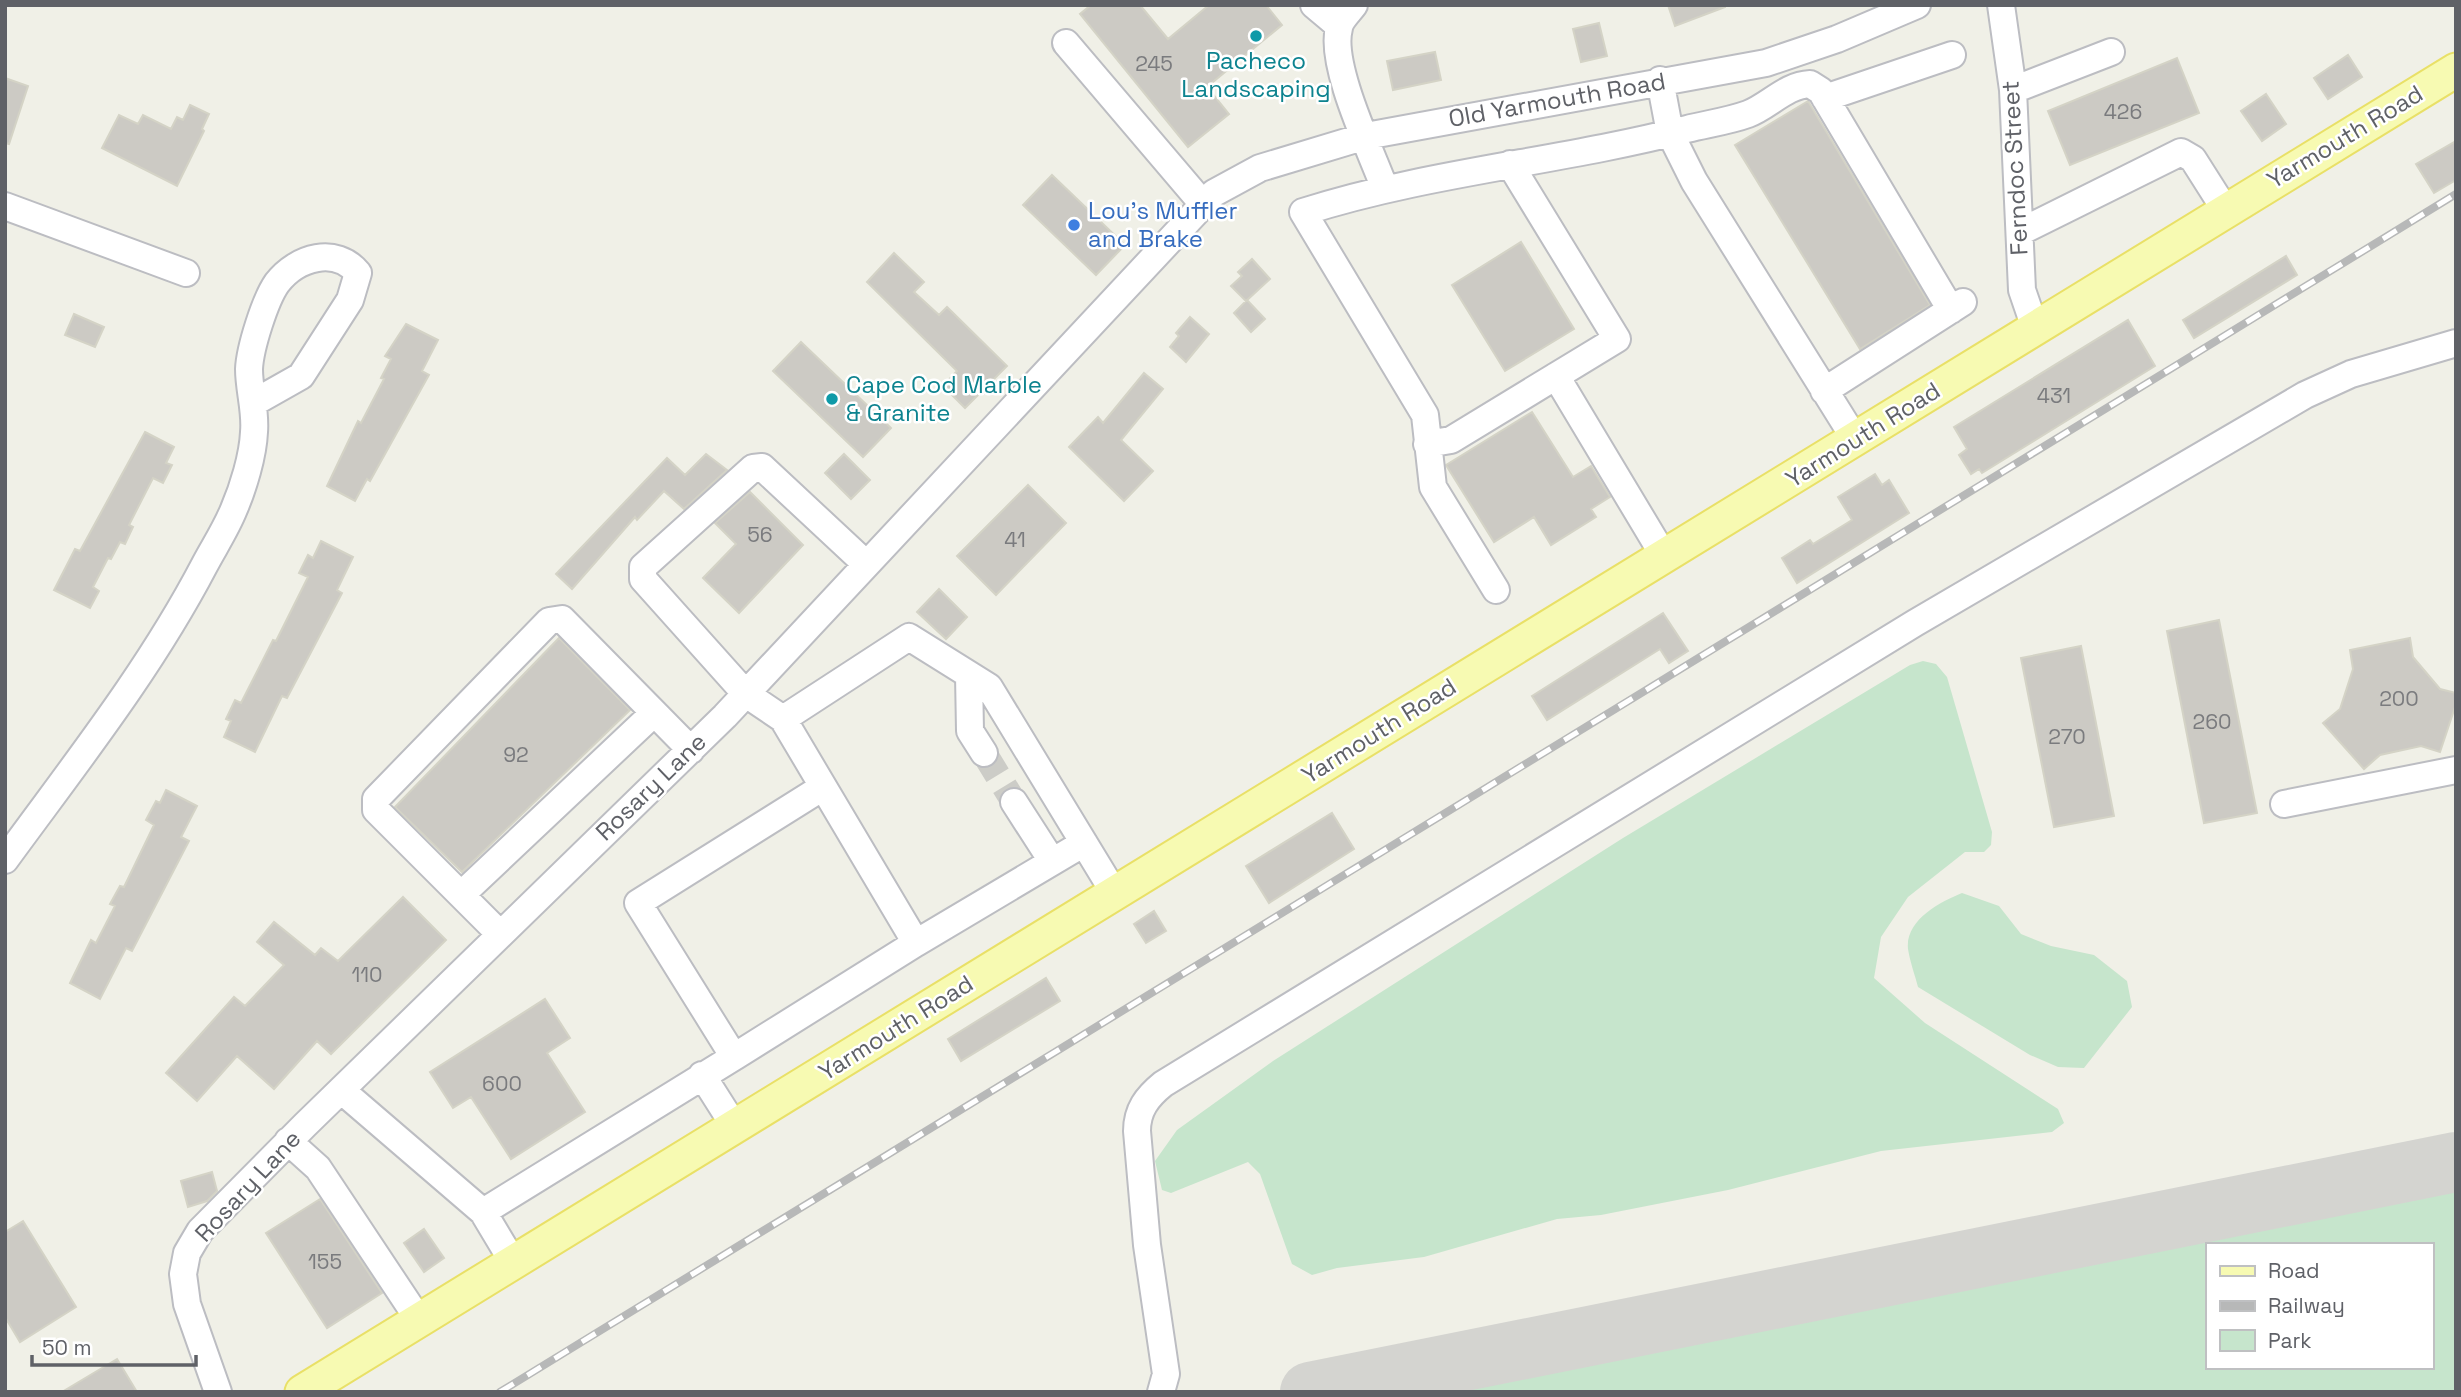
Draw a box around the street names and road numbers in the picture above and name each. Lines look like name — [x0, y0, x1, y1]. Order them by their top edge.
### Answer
street label: Old Yarmouth Road — [1446, 65, 1668, 134]
street label: Yarmouth Road — [2261, 78, 2428, 195]
street label: Ferndoc Street — [1994, 80, 2035, 256]
street label: Yarmouth Road — [1780, 375, 1946, 494]
street label: Yarmouth Road — [1296, 671, 1462, 790]
street label: Rosary Lane — [589, 726, 713, 847]
street label: Yarmouth Road — [813, 968, 979, 1087]
street label: Rosary Lane — [188, 1123, 307, 1248]

